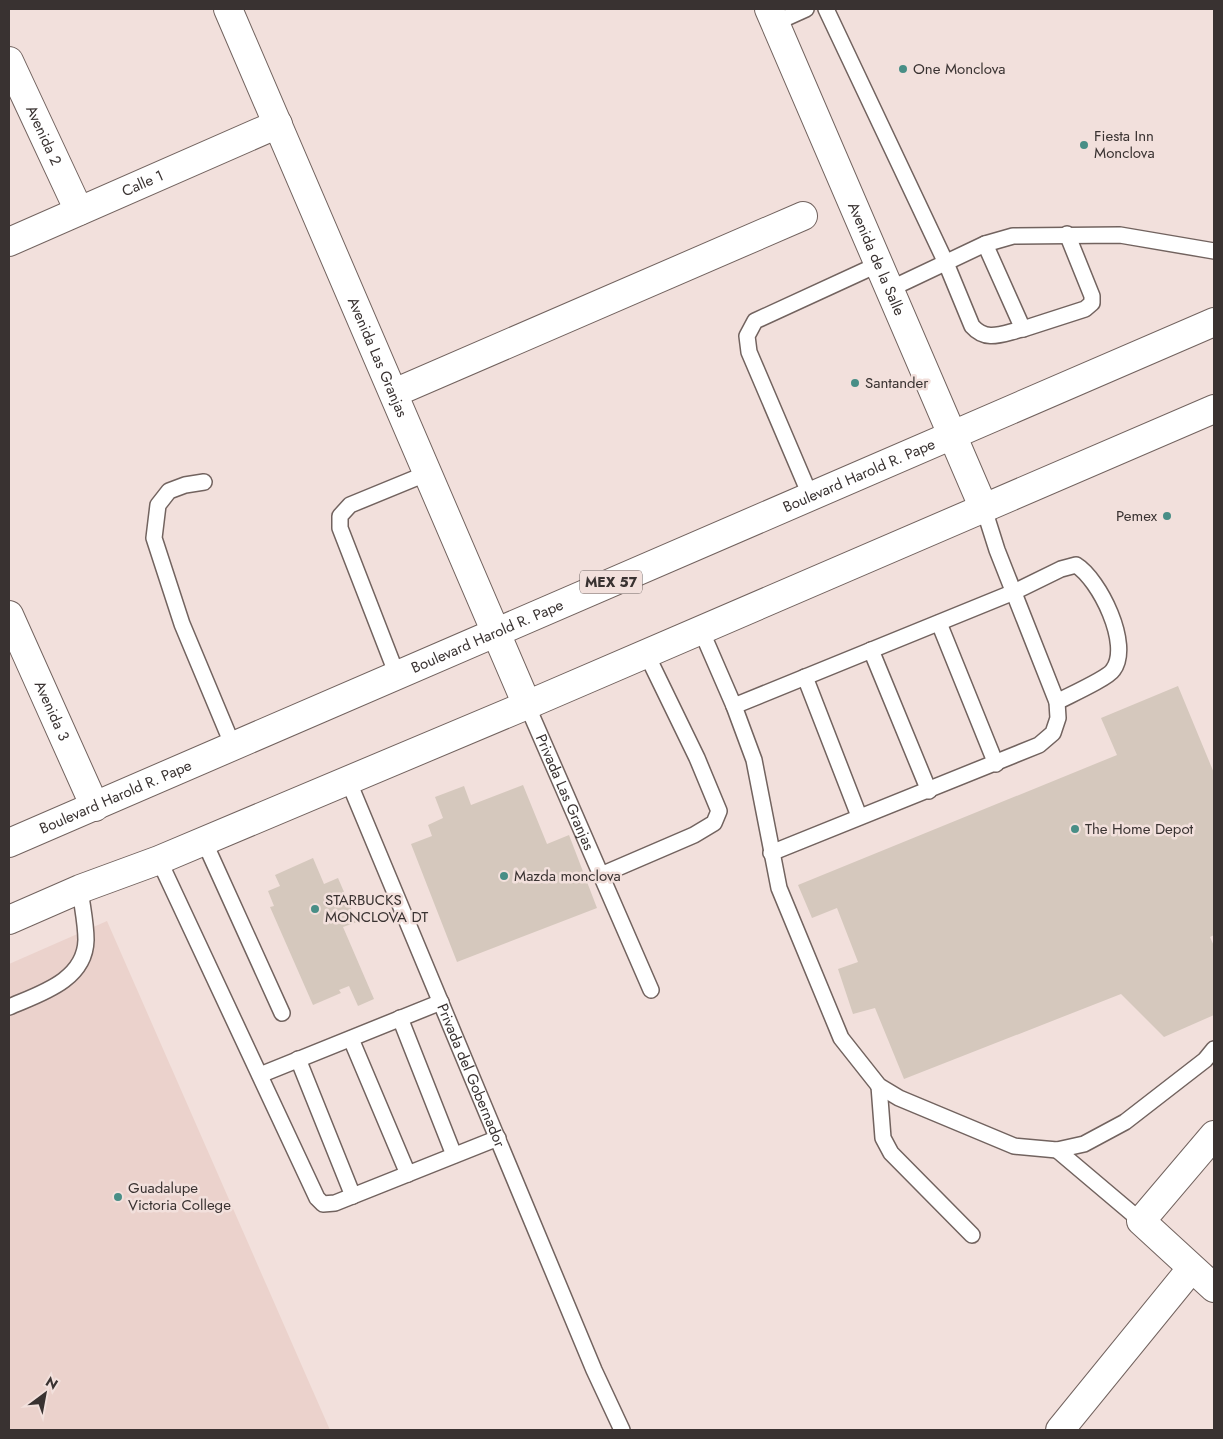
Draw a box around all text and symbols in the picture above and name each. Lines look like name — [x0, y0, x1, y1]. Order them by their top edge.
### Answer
place label: One Monclova — [913, 58, 1006, 80]
marker: One Monclova — [897, 63, 909, 75]
street label: Avenida 2 — [20, 102, 67, 169]
place label: Fiesta Inn Monclova — [1094, 125, 1155, 164]
marker: Fiesta Inn Monclova — [1078, 139, 1090, 151]
street label: Calle 1 — [118, 165, 167, 202]
street label: Avenida de la Salle — [842, 199, 911, 319]
street label: Avenida Las Granjas — [342, 294, 413, 421]
place label: Santander — [865, 372, 929, 394]
marker: Santander — [849, 377, 861, 389]
street label: Boulevard Harold R. Pape — [779, 433, 939, 518]
place label: Pemex — [1116, 505, 1158, 527]
marker: Pemex — [1161, 510, 1173, 522]
road number: MEX 57 — [580, 570, 642, 594]
street label: Boulevard Harold R. Pape — [408, 594, 567, 679]
street label: Avenida 3 — [29, 677, 75, 744]
street label: Privada Las Granjas — [530, 731, 600, 854]
street label: Boulevard Harold R. Pape — [36, 754, 195, 840]
place label: The Home Depot — [1085, 818, 1194, 840]
marker: The Home Depot — [1069, 823, 1081, 835]
place label: Mazda monclova — [514, 865, 621, 887]
marker: Mazda monclova — [498, 870, 510, 882]
place label: STARBUCKS MONCLOVA DT — [325, 889, 428, 928]
marker: STARBUCKS MONCLOVA DT — [309, 903, 321, 915]
street label: Privada del Gobernador — [431, 1000, 511, 1151]
place label: Guadalupe Victoria College — [128, 1177, 231, 1216]
marker: Guadalupe Victoria College — [112, 1191, 124, 1203]
north arrow — [20, 1369, 70, 1419]
text: N — [42, 1372, 62, 1394]

